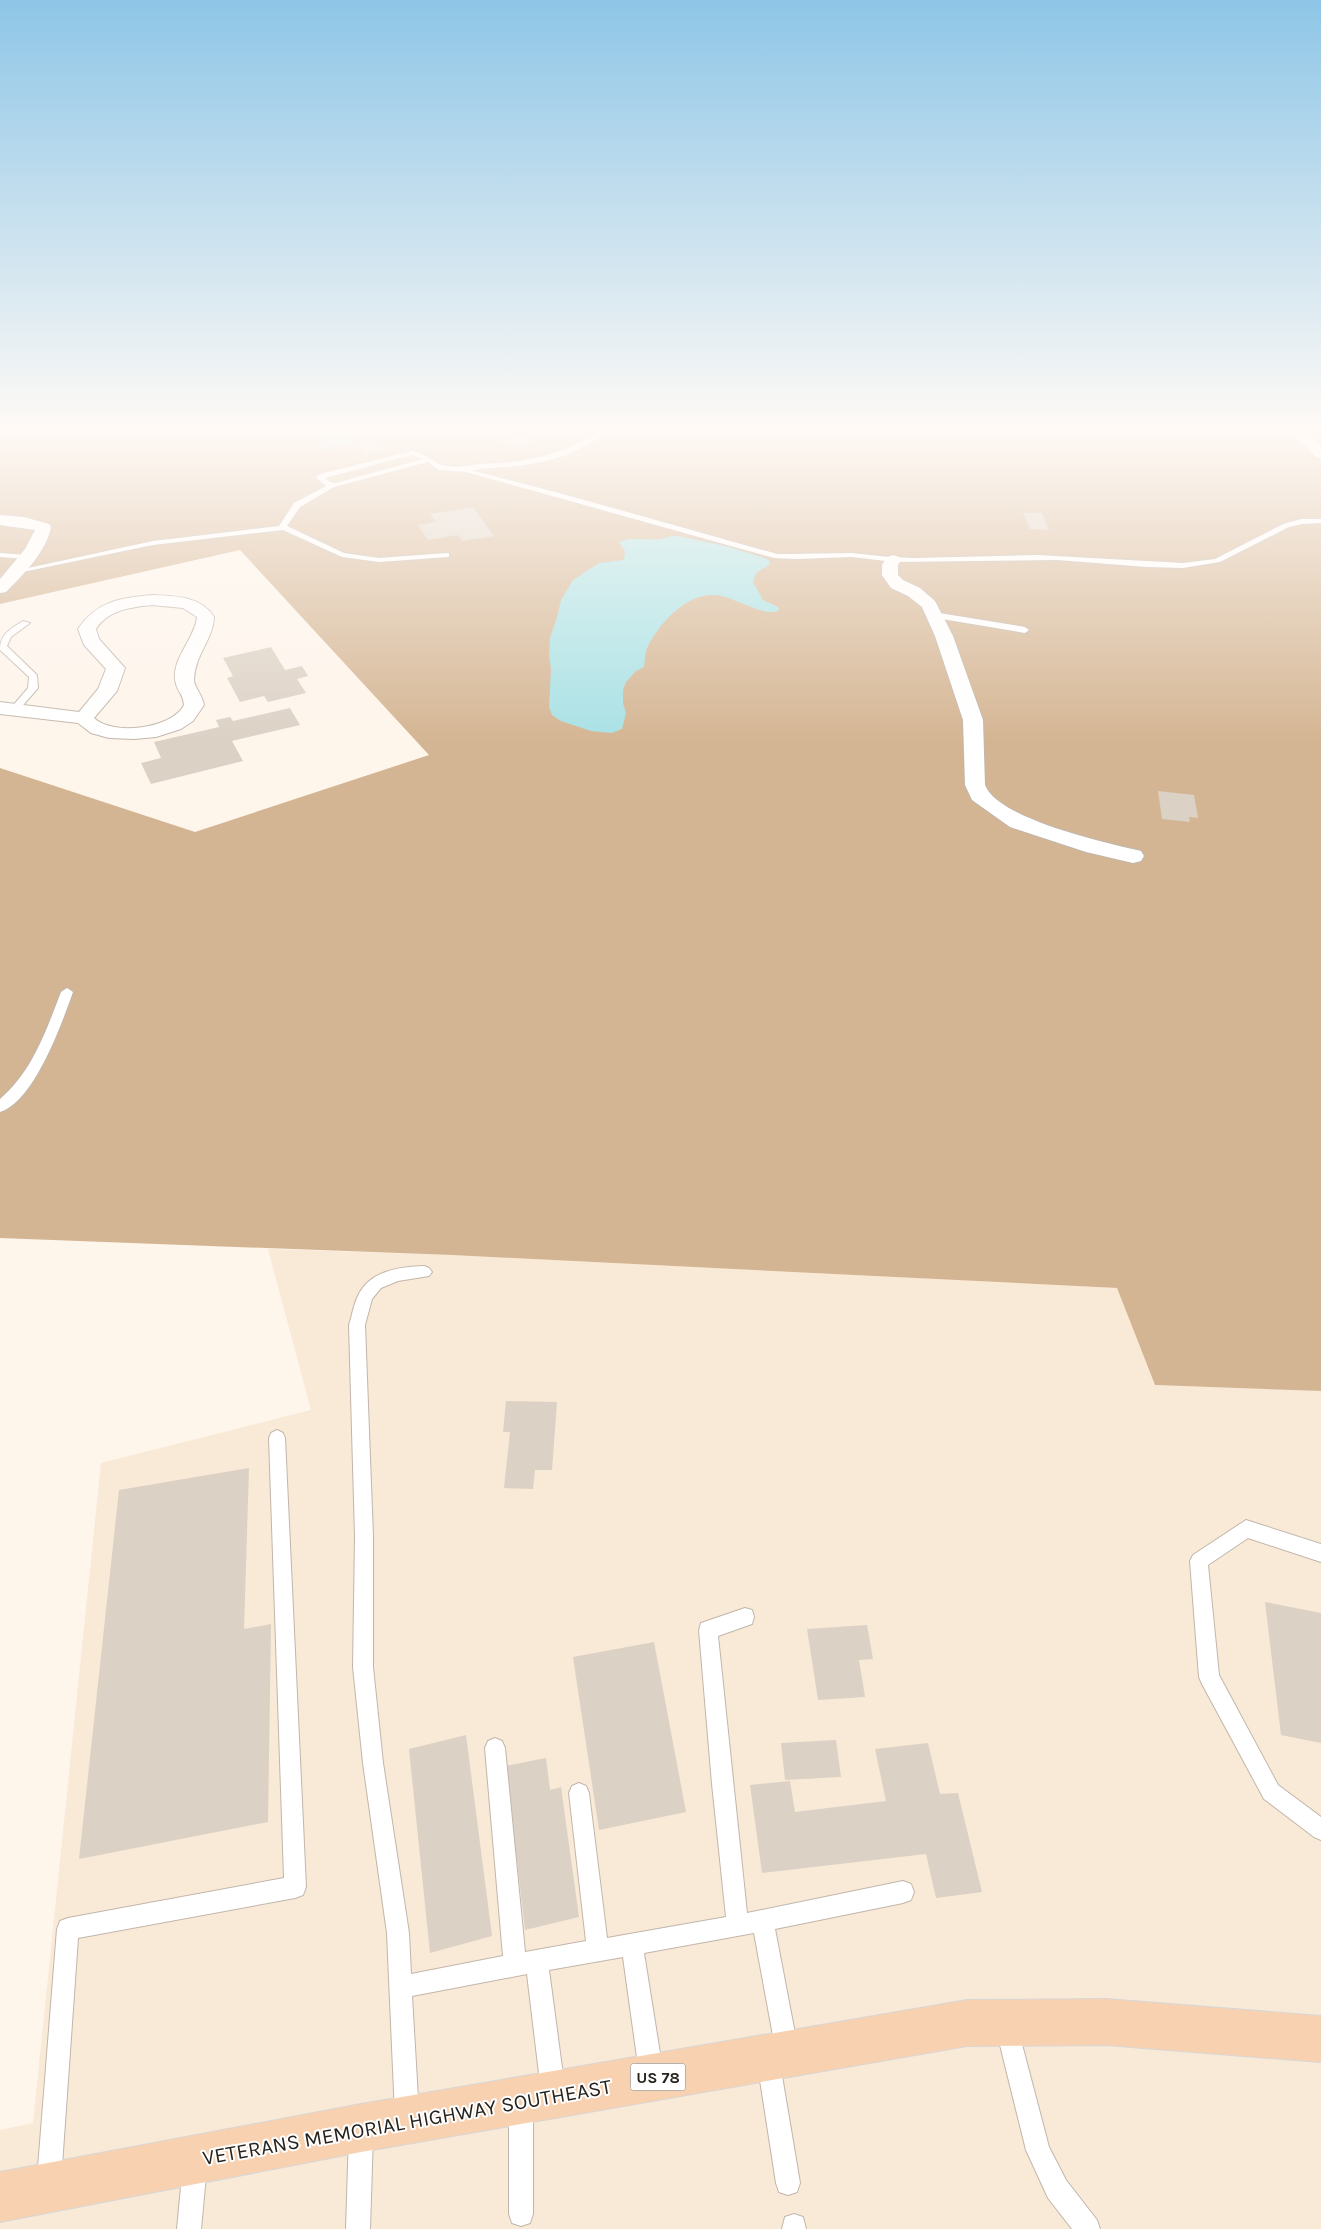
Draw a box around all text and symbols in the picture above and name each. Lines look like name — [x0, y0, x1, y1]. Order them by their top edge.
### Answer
road number: US 78 — [630, 2064, 686, 2090]
street label: VETERANS MEMORIAL HIGHWAY SOUTHEAST — [201, 2074, 614, 2170]

